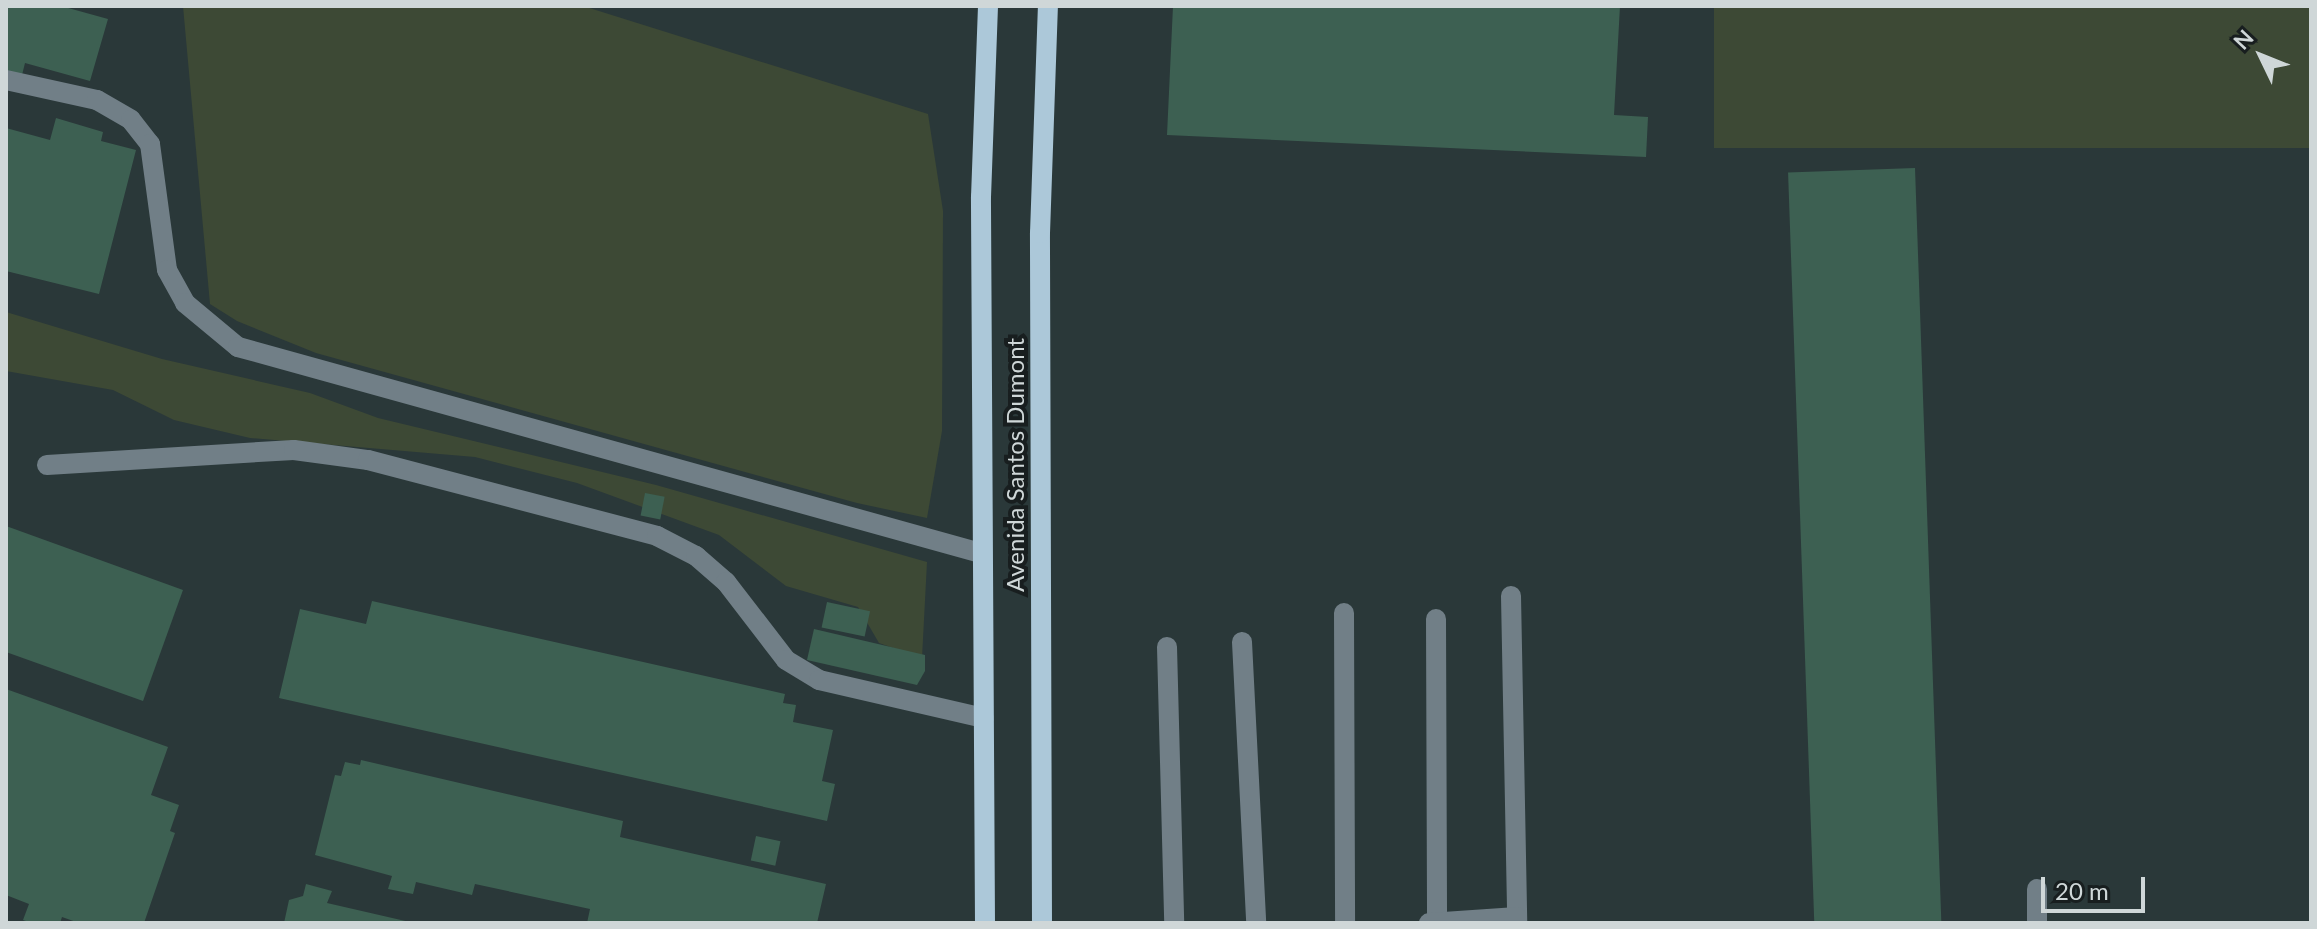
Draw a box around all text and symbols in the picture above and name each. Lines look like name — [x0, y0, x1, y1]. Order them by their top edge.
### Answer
north arrow — [2221, 16, 2301, 96]
text: N — [2227, 24, 2259, 55]
street label: Avenida Santos Dumont — [1001, 338, 1029, 592]
scale bar — [2045, 861, 2149, 911]
text: 20 m — [2055, 876, 2109, 905]

